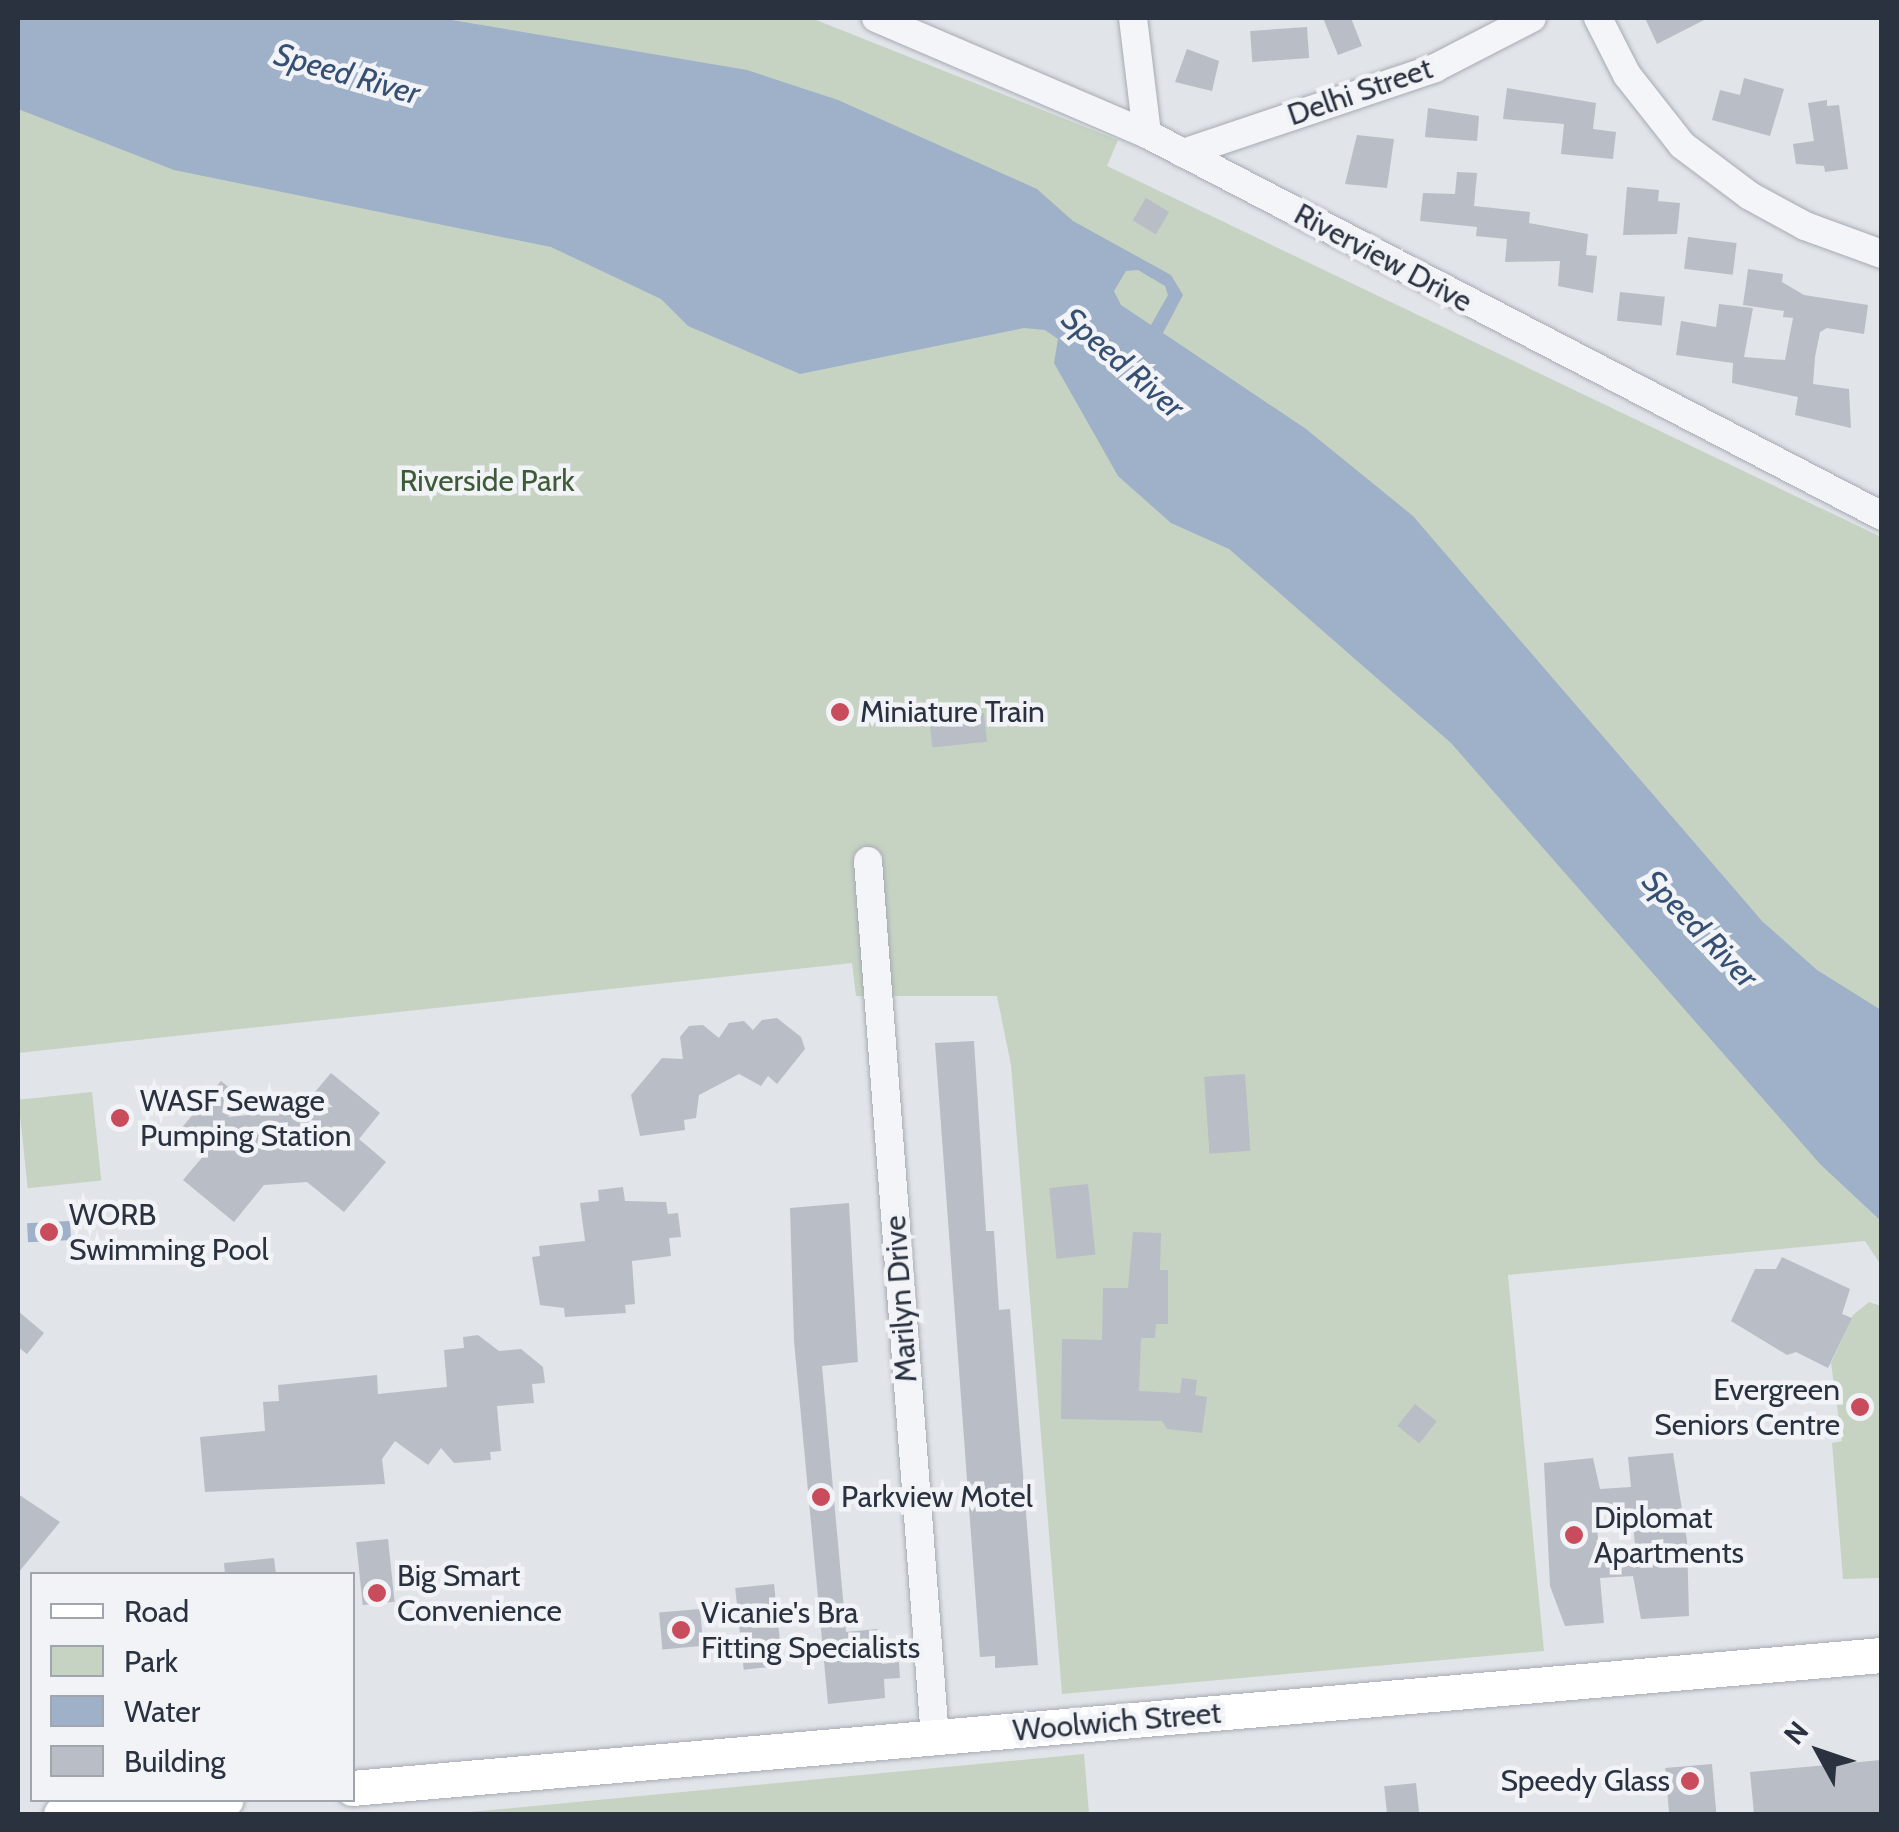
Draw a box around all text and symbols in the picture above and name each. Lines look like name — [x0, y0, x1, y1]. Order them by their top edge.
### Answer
water label: Speed River — [270, 35, 424, 113]
street label: Delhi Street — [1283, 50, 1437, 134]
street label: Riverview Drive — [1288, 196, 1478, 320]
water label: Speed River — [1054, 300, 1192, 426]
park label: Riverside Park — [399, 463, 575, 499]
place label: Miniature Train — [860, 694, 1045, 730]
marker: Miniature Train — [829, 701, 851, 723]
water label: Speed River — [1634, 862, 1766, 996]
place label: WASF Sewage Pumping Station — [140, 1083, 352, 1154]
marker: WASF Sewage Pumping Station — [109, 1107, 131, 1129]
place label: WORB Swimming Pool — [69, 1197, 269, 1268]
street label: Marilyn Drive — [877, 1214, 925, 1384]
marker: WORB Swimming Pool — [38, 1221, 60, 1243]
place label: Evergreen Seniors Centre — [1654, 1372, 1840, 1442]
marker: Evergreen Seniors Centre — [1849, 1396, 1871, 1418]
place label: Parkview Motel — [841, 1479, 1033, 1515]
marker: Parkview Motel — [810, 1486, 832, 1508]
place label: Diplomat Apartments — [1594, 1500, 1744, 1570]
marker: Diplomat Apartments — [1563, 1524, 1585, 1546]
place label: Big Smart Convenience — [397, 1558, 562, 1628]
legend — [30, 1572, 355, 1802]
marker: Big Smart Convenience — [366, 1582, 388, 1604]
text: Road — [124, 1593, 189, 1630]
place label: Vicanie's Bra Fitting Specialists — [701, 1595, 920, 1666]
marker: Vicanie's Bra Fitting Specialists — [670, 1619, 692, 1641]
text: Park — [124, 1643, 178, 1680]
text: Water — [124, 1693, 200, 1730]
street label: Woolwich Street — [1011, 1695, 1223, 1749]
north arrow — [1769, 1702, 1869, 1802]
text: N — [1777, 1714, 1815, 1751]
text: Building — [124, 1743, 226, 1780]
place label: Speedy Glass — [1500, 1763, 1670, 1799]
marker: Speedy Glass — [1679, 1770, 1701, 1792]

